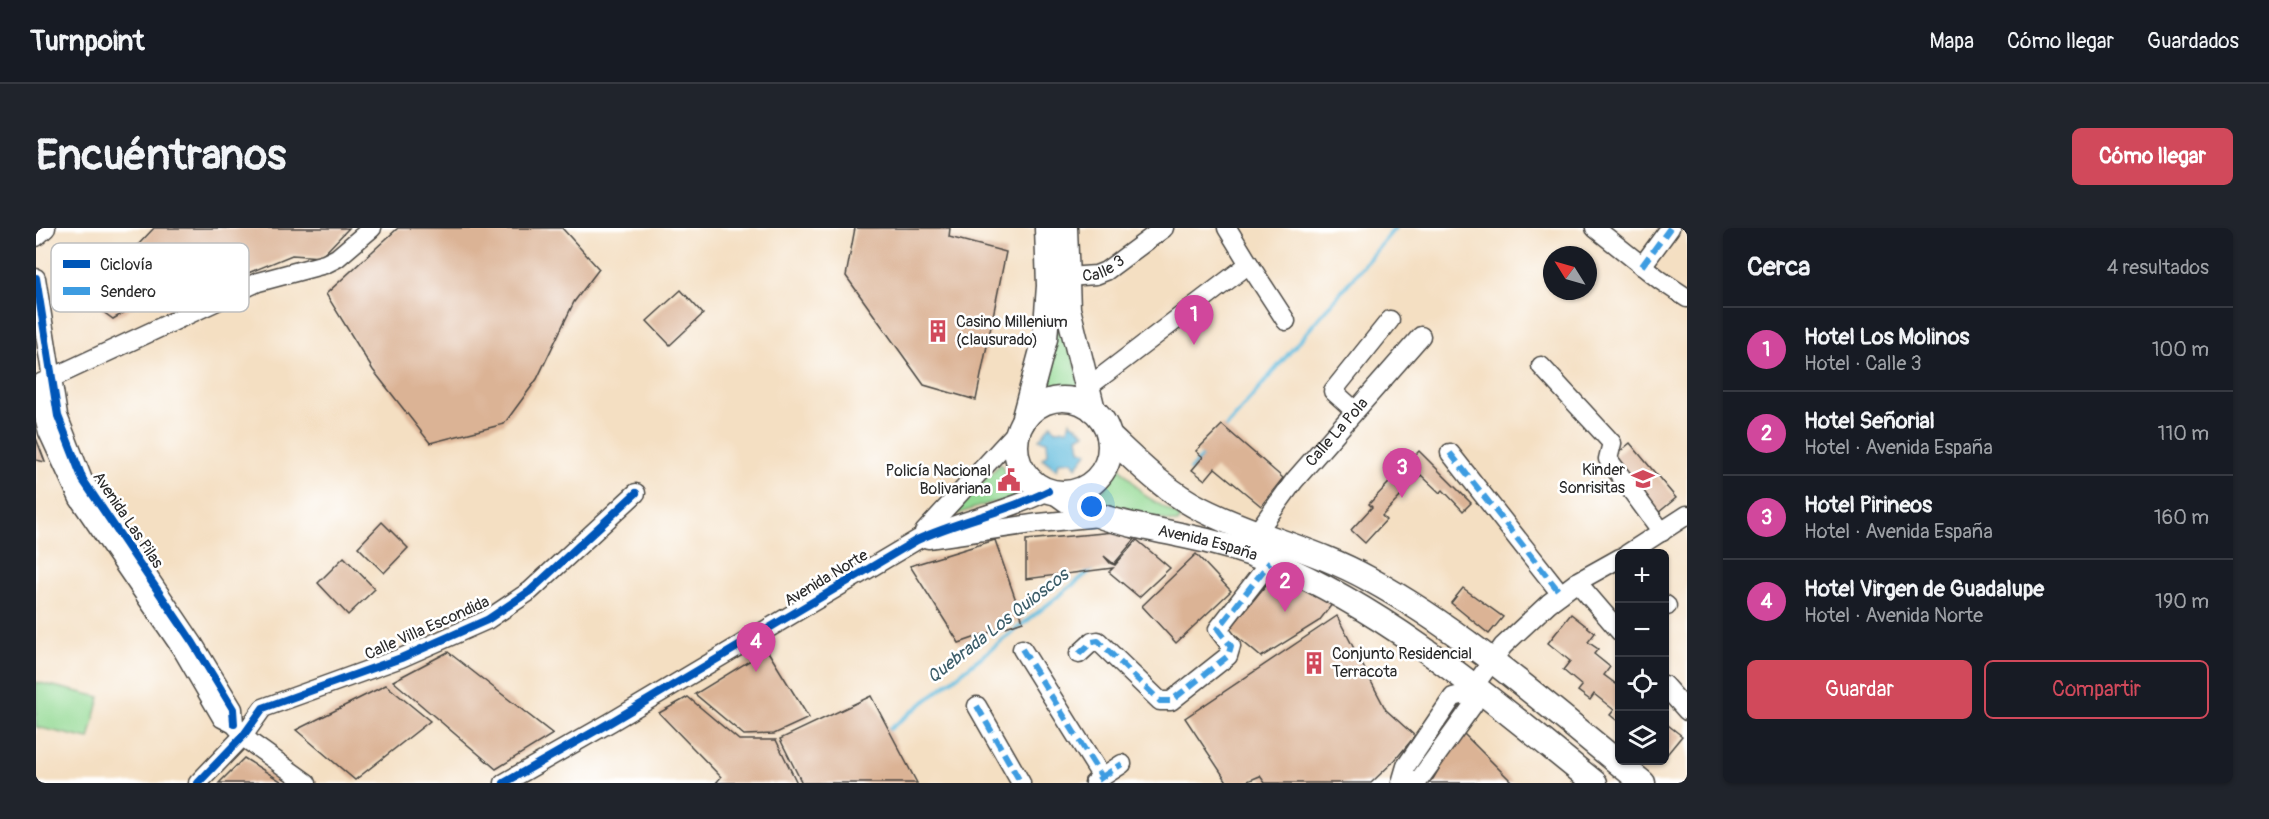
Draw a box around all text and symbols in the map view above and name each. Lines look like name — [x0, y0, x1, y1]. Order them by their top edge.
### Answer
text: Turnpoint — [30, 24, 144, 59]
text: Mapa — [1929, 28, 1974, 55]
text: Cómo llegar — [2007, 28, 2114, 55]
text: Guardados — [2147, 28, 2239, 55]
button: Cómo llegar — [2072, 128, 2233, 185]
text: Encuéntranos — [36, 130, 286, 182]
legend — [51, 243, 249, 312]
north arrow — [1543, 246, 1597, 300]
street label: Calle 3 — [1082, 251, 1129, 286]
text: Cerca — [1747, 251, 1810, 283]
text: Ciclovía — [100, 255, 152, 275]
text: 4 resultados — [2107, 255, 2209, 280]
text: Sendero — [100, 282, 156, 302]
pin: 1 — [1174, 296, 1214, 345]
place label: Casino Millenium (clausurado) — [956, 312, 1068, 350]
building icon: Casino Millenium (clausurado) — [925, 318, 951, 344]
text: Hotel Los Molinos — [1804, 323, 1969, 351]
text: 1 — [1763, 337, 1770, 362]
text: 100 m — [2152, 337, 2209, 362]
text: Hotel · Calle 3 — [1804, 351, 1922, 376]
street label: Calle La Pola — [1301, 394, 1372, 471]
text: Hotel Señorial — [1804, 407, 1935, 435]
text: 2 — [1761, 421, 1772, 446]
text: 110 m — [2158, 421, 2209, 446]
text: Hotel · Avenida España — [1804, 435, 1993, 460]
pin: 3 — [1382, 448, 1422, 498]
place label: Kinder Sonrisitas — [1559, 460, 1625, 498]
place label: Policía Nacional Bolivariana — [885, 461, 991, 499]
school or university icon: Kinder Sonrisitas — [1630, 466, 1656, 492]
public building icon: Policía Nacional Bolivariana — [996, 467, 1022, 493]
street label: Avenida Las Pilas — [88, 468, 168, 572]
text: Hotel Pirineos — [1804, 491, 1932, 519]
your location — [1077, 492, 1106, 521]
text: 3 — [1761, 505, 1772, 530]
text: 160 m — [2154, 505, 2209, 530]
text: Hotel · Avenida España — [1804, 519, 1993, 544]
street label: Avenida España — [1156, 521, 1260, 566]
street label: Avenida Norte — [780, 545, 872, 611]
map controls — [1615, 549, 1669, 765]
button: + — [1615, 549, 1669, 603]
water label: Quebrada Los Quioscos — [923, 562, 1075, 688]
pin: 2 — [1266, 562, 1304, 612]
text: Hotel Virgen de Guadalupe — [1804, 575, 2044, 603]
text: 4 — [1761, 589, 1772, 614]
text: 190 m — [2155, 589, 2209, 614]
street label: Calle Villa Escondida — [362, 592, 492, 664]
button: − — [1615, 603, 1669, 657]
text: Hotel · Avenida Norte — [1804, 603, 1983, 628]
pin: 4 — [736, 622, 776, 672]
place label: Conjunto Residencial Terracota — [1332, 644, 1472, 682]
building icon: Conjunto Residencial Terracota — [1301, 650, 1327, 676]
button: locate — [1615, 657, 1669, 711]
button: Guardar — [1747, 660, 1972, 719]
button: Compartir — [1984, 660, 2209, 719]
button: layers — [1615, 711, 1669, 765]

